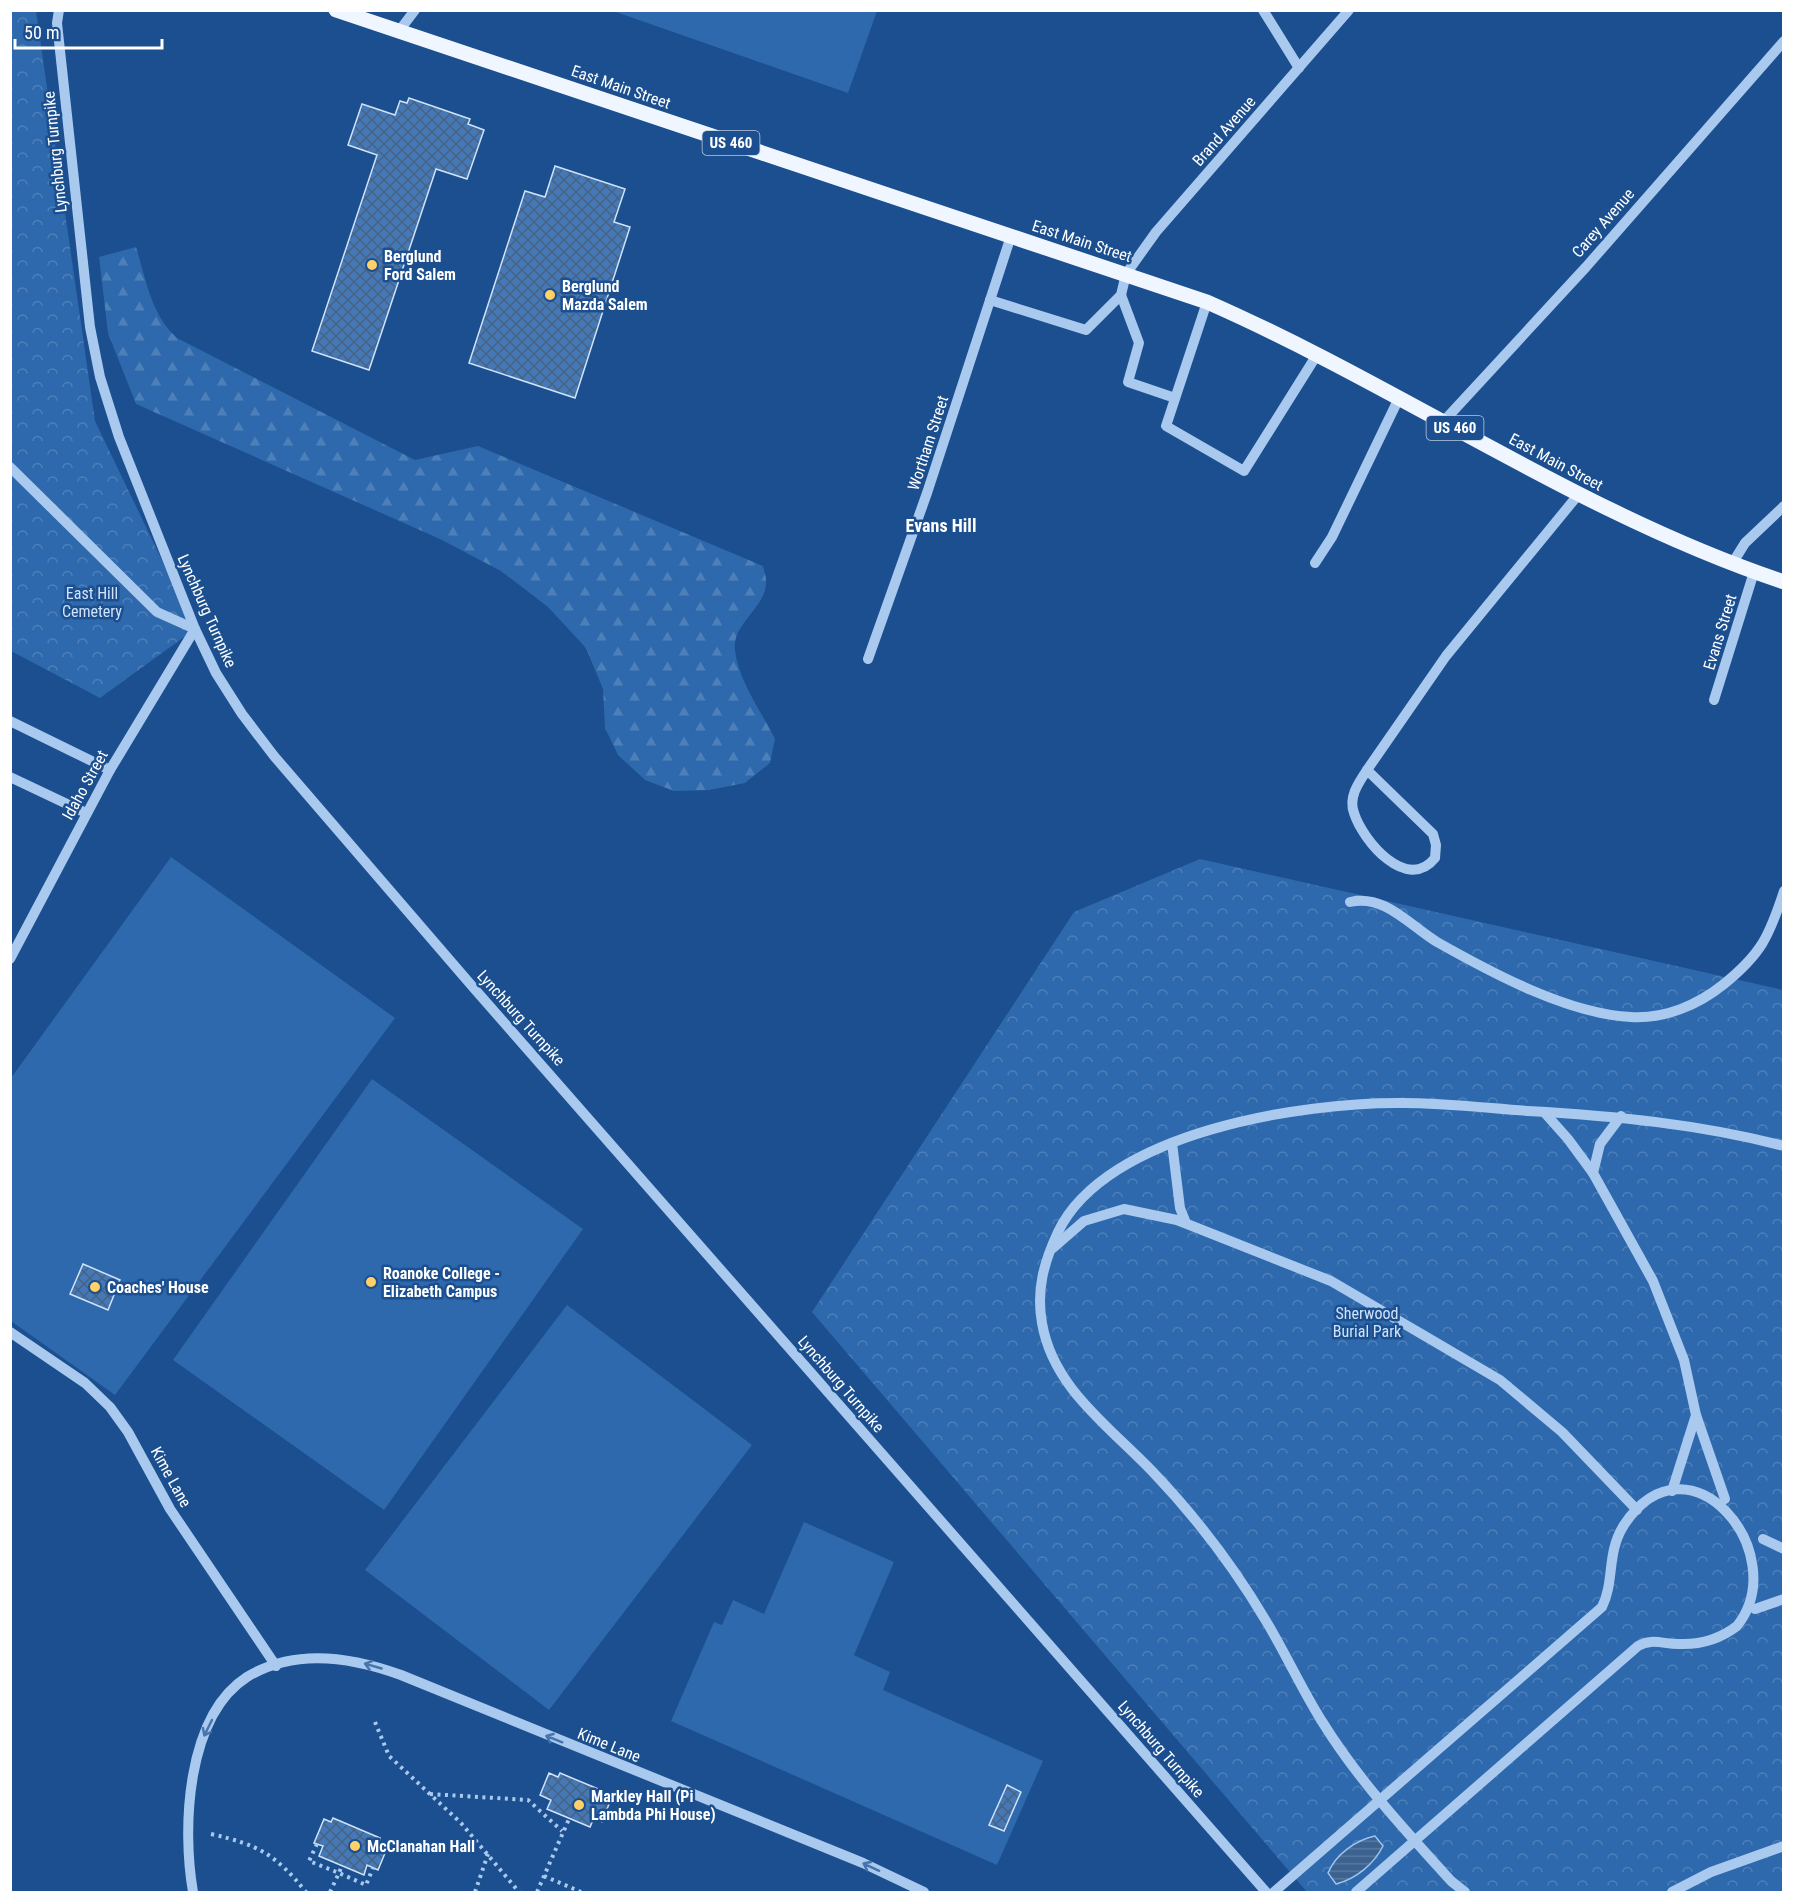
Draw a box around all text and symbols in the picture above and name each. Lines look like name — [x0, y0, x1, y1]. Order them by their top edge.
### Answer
scale bar — [15, 12, 162, 50]
text: 50 m — [24, 22, 59, 43]
street label: East Main Street — [569, 61, 673, 113]
street label: Lynchburg Turnpike — [39, 90, 71, 214]
street label: Brand Avenue — [1188, 92, 1260, 170]
road number: US 460 — [702, 131, 760, 155]
street label: Carey Avenue — [1568, 185, 1638, 261]
street label: East Main Street — [1030, 216, 1134, 266]
place label: Berglund Ford Salem — [384, 247, 456, 284]
marker: Berglund Ford Salem — [365, 258, 379, 272]
place label: Berglund Mazda Salem — [562, 277, 648, 314]
marker: Berglund Mazda Salem — [543, 288, 557, 302]
street label: Wortham Street — [904, 393, 952, 493]
road number: US 460 — [1426, 416, 1484, 440]
street label: East Main Street — [1506, 429, 1606, 495]
district label: Evans Hill — [906, 515, 976, 536]
street label: Lynchburg Turnpike — [174, 552, 240, 670]
park label: East Hill Cemetery — [62, 584, 122, 621]
street label: Evans Street — [1699, 592, 1741, 672]
street label: Idaho Street — [58, 747, 112, 823]
street label: Lynchburg Turnpike — [473, 966, 569, 1070]
place label: Roanoke College - Elizabeth Campus — [383, 1264, 500, 1301]
marker: Roanoke College - Elizabeth Campus — [364, 1275, 378, 1289]
place label: Coaches' House — [107, 1278, 209, 1297]
marker: Coaches' House — [88, 1280, 102, 1294]
park label: Sherwood Burial Park — [1333, 1304, 1402, 1341]
street label: Lynchburg Turnpike — [794, 1332, 888, 1436]
street label: Kime Lane — [147, 1443, 195, 1511]
one-way arrow — [364, 1659, 383, 1671]
street label: Lynchburg Turnpike — [1114, 1697, 1208, 1801]
one-way arrow — [202, 1719, 214, 1737]
street label: Kime Lane — [575, 1724, 643, 1766]
one-way arrow — [545, 1733, 564, 1744]
place label: Markley Hall (Pi Lambda Phi House) — [591, 1787, 716, 1824]
marker: Markley Hall (Pi Lambda Phi House) — [572, 1798, 586, 1812]
place label: McClanahan Hall — [367, 1837, 475, 1856]
marker: McClanahan Hall — [348, 1839, 362, 1853]
one-way arrow — [863, 1860, 881, 1872]

